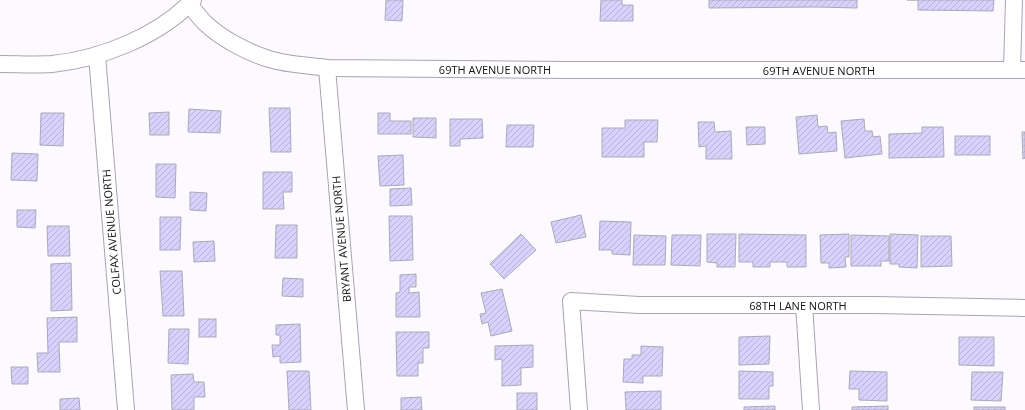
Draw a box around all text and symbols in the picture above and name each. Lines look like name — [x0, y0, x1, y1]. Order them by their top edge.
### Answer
street label: 69TH AVENUE NORTH — [439, 62, 551, 77]
street label: 69TH AVENUE NORTH — [763, 63, 875, 78]
street label: COLFAX AVENUE NORTH — [98, 169, 124, 295]
street label: BRYANT AVENUE NORTH — [328, 175, 354, 303]
street label: 68TH LANE NORTH — [749, 298, 847, 313]

